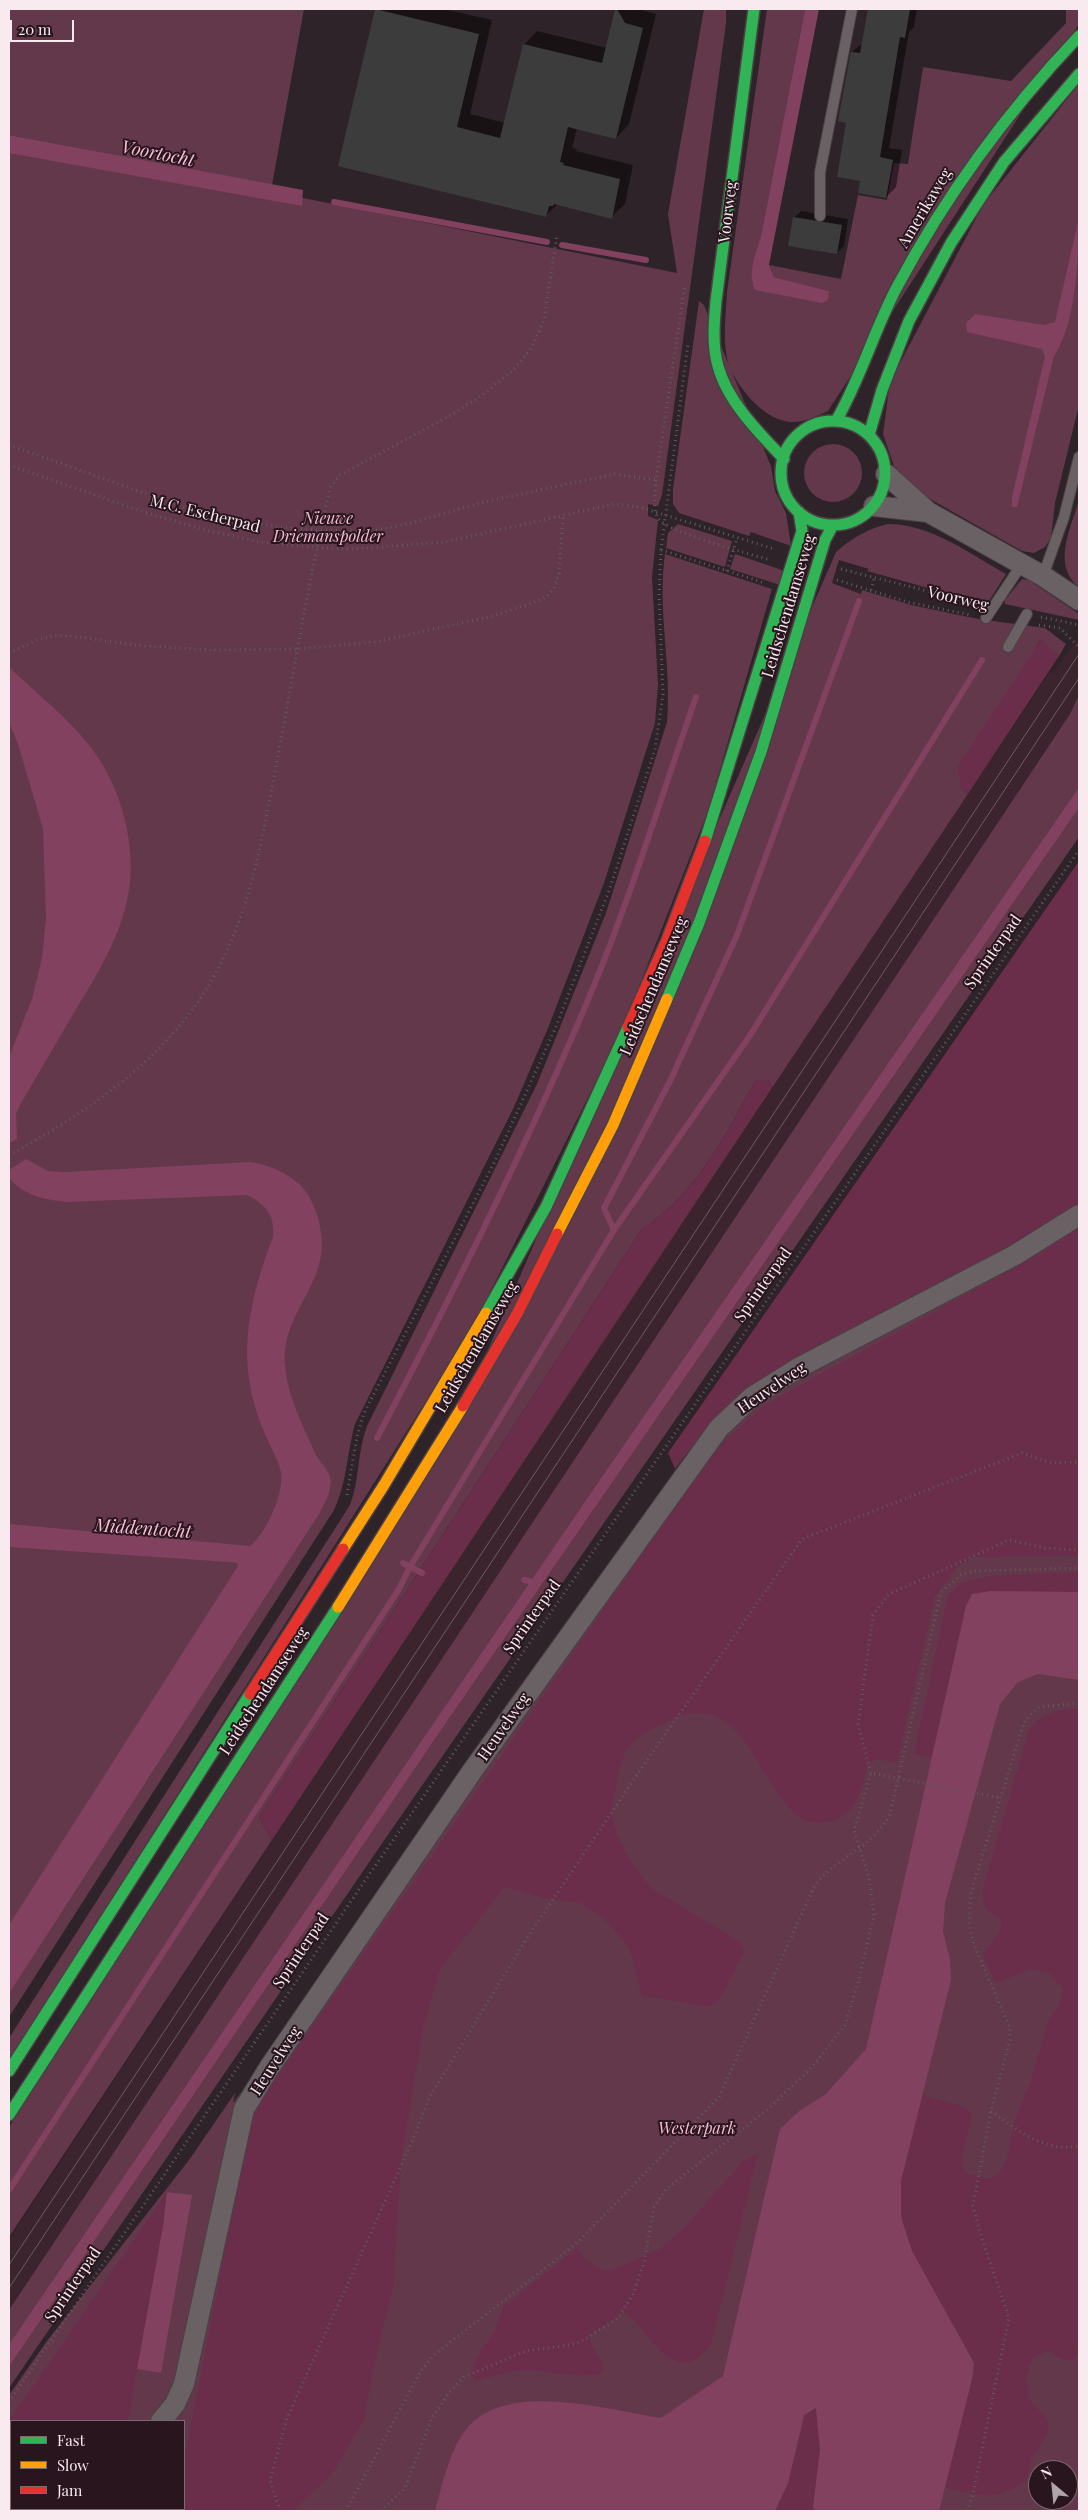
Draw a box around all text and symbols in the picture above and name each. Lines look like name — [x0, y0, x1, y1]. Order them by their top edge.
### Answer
scale bar — [12, 10, 76, 42]
text: 20 m — [18, 19, 51, 39]
water label: Voortocht — [120, 136, 196, 172]
street label: Amerikaweg — [894, 165, 956, 251]
street label: Voorweg — [715, 180, 741, 244]
street label: M.C. Escherpad — [148, 491, 262, 537]
park label: Nieuwe Driemanspolder — [273, 509, 383, 547]
street label: Leidschendamseweg — [758, 532, 820, 680]
street label: Voorweg — [925, 583, 991, 615]
street label: Sprinterpad — [960, 911, 1026, 993]
street label: Leidschendamseweg — [616, 914, 692, 1058]
street label: Sprinterpad — [730, 1244, 796, 1326]
street label: Leidschendamseweg — [431, 1278, 523, 1416]
street label: Heuvelweg — [734, 1358, 810, 1418]
water label: Middentocht — [94, 1515, 192, 1543]
street label: Sprinterpad — [499, 1576, 565, 1658]
street label: Leidschendamseweg — [215, 1623, 313, 1759]
street label: Heuvelweg — [474, 1689, 534, 1765]
street label: Sprinterpad — [269, 1910, 333, 1992]
street label: Heuvelweg — [247, 2023, 305, 2099]
park label: Westerpark — [658, 2119, 736, 2139]
street label: Sprinterpad — [41, 2244, 105, 2326]
legend — [10, 2420, 185, 2510]
text: Fast — [57, 2430, 85, 2450]
text: Slow — [57, 2455, 89, 2475]
north arrow — [1028, 2460, 1078, 2510]
text: N — [1037, 2461, 1055, 2483]
text: Jam — [57, 2480, 82, 2500]

